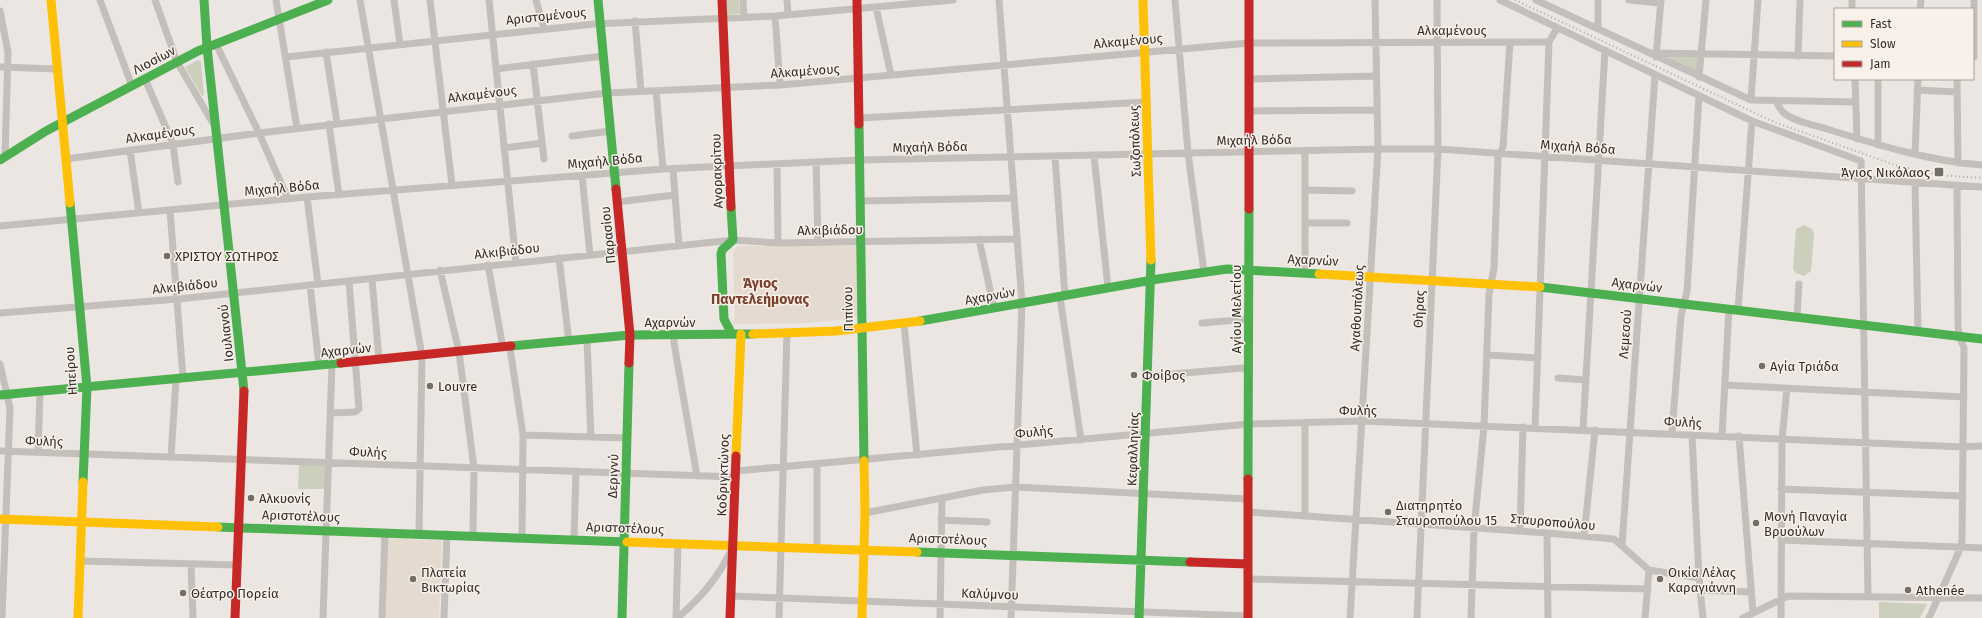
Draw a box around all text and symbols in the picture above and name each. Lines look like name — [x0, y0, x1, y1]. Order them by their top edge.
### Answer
street label: Αριστομένους — [505, 4, 587, 28]
legend — [1834, 8, 1974, 80]
text: Fast — [1870, 17, 1892, 31]
street label: Αλκαμένους — [1417, 23, 1487, 38]
street label: Αλκαμένους — [1093, 31, 1163, 51]
text: Slow — [1870, 37, 1896, 51]
street label: Λιοσίων — [130, 42, 179, 78]
text: Jam — [1870, 57, 1890, 71]
street label: Αλκαμένους — [770, 61, 840, 81]
street label: Αλκαμένους — [447, 82, 517, 106]
street label: Σωζοπόλεως — [1126, 105, 1144, 177]
street label: Αλκαμένους — [125, 122, 195, 146]
street label: Μιχαήλ Βόδα — [1216, 132, 1292, 148]
street label: Αγορακρίτου — [708, 133, 726, 209]
street label: Μιχαήλ Βόδα — [1540, 137, 1616, 157]
street label: Μιχαήλ Βόδα — [892, 139, 968, 155]
street label: Μιχαήλ Βόδα — [567, 150, 643, 172]
place label: Άγιος Νικόλαος — [1841, 165, 1930, 180]
marker: Άγιος Νικόλαος — [1933, 166, 1945, 178]
street label: Μιχαήλ Βόδα — [244, 177, 320, 199]
street label: Παρασίου — [598, 205, 618, 265]
street label: Αλκιβιάδου — [797, 222, 863, 238]
street label: Αλκιβιάδου — [473, 240, 541, 262]
place label: ΧΡΙΣΤΟΥ ΣΩΤΗΡΟΣ — [175, 249, 279, 264]
marker: ΧΡΙΣΤΟΥ ΣΩΤΗΡΟΣ — [162, 251, 172, 261]
street label: Αχαρνών — [1287, 251, 1340, 269]
street label: Αγίου Μελετίου — [1229, 264, 1244, 354]
street label: Αγαθουπόλεως — [1347, 264, 1367, 352]
street label: Αχαρνών — [1611, 274, 1664, 296]
street label: Αλκιβιάδου — [151, 275, 219, 297]
district label: Άγιος Παντελεήμονας — [711, 275, 809, 308]
street label: Αχαρνών — [964, 284, 1017, 308]
street label: Πιπίνου — [840, 286, 856, 332]
street label: Θήρας — [1411, 290, 1427, 328]
street label: Ιουλιανού — [216, 304, 236, 362]
street label: Λεμεσού — [1616, 309, 1634, 359]
street label: Αχαρνών — [645, 315, 696, 330]
street label: Αχαρνών — [320, 340, 373, 360]
street label: Ηπείρου — [62, 346, 80, 396]
place label: Αγία Τριάδα — [1770, 359, 1839, 374]
marker: Αγία Τριάδα — [1757, 361, 1767, 371]
place label: Φοίβος — [1142, 368, 1185, 383]
marker: Φοίβος — [1129, 370, 1139, 380]
place label: Louvre — [438, 379, 477, 394]
marker: Louvre — [425, 381, 435, 391]
street label: Φυλής — [1339, 403, 1377, 418]
street label: Κεφαλληνίας — [1124, 412, 1142, 486]
street label: Φυλής — [1664, 414, 1702, 430]
street label: Φυλής — [1014, 423, 1054, 441]
street label: Φυλής — [25, 433, 63, 449]
street label: Κοδριγκτώνος — [714, 434, 732, 516]
street label: Φυλής — [349, 444, 387, 460]
street label: Δεριγνύ — [605, 453, 621, 499]
place label: Αλκυονίς — [259, 491, 311, 506]
marker: Αλκυονίς — [246, 493, 256, 503]
place label: Διατηρητέο Σταυροπούλου 15 — [1396, 498, 1497, 528]
street label: Αριστοτέλους — [262, 507, 340, 525]
marker: Διατηρητέο Σταυροπούλου 15 — [1383, 507, 1393, 517]
place label: Μονή Παναγία Βρυούλων — [1764, 509, 1847, 539]
street label: Σταυροπούλου — [1510, 511, 1596, 533]
marker: Μονή Παναγία Βρυούλων — [1751, 518, 1761, 528]
street label: Αριστοτέλους — [586, 519, 664, 537]
street label: Αριστοτέλους — [909, 530, 987, 548]
place label: Πλατεία Βικτωρίας — [421, 565, 480, 595]
place label: Οικία Λέλας Καραγιάννη — [1668, 565, 1736, 595]
marker: Πλατεία Βικτωρίας — [408, 574, 418, 584]
marker: Οικία Λέλας Καραγιάννη — [1655, 574, 1665, 584]
place label: Athenée — [1916, 583, 1965, 598]
street label: Καλύμνου — [961, 585, 1019, 603]
marker: Athenée — [1903, 585, 1913, 595]
place label: Θέατρο Πορεία — [191, 586, 279, 601]
marker: Θέατρο Πορεία — [178, 588, 188, 598]

